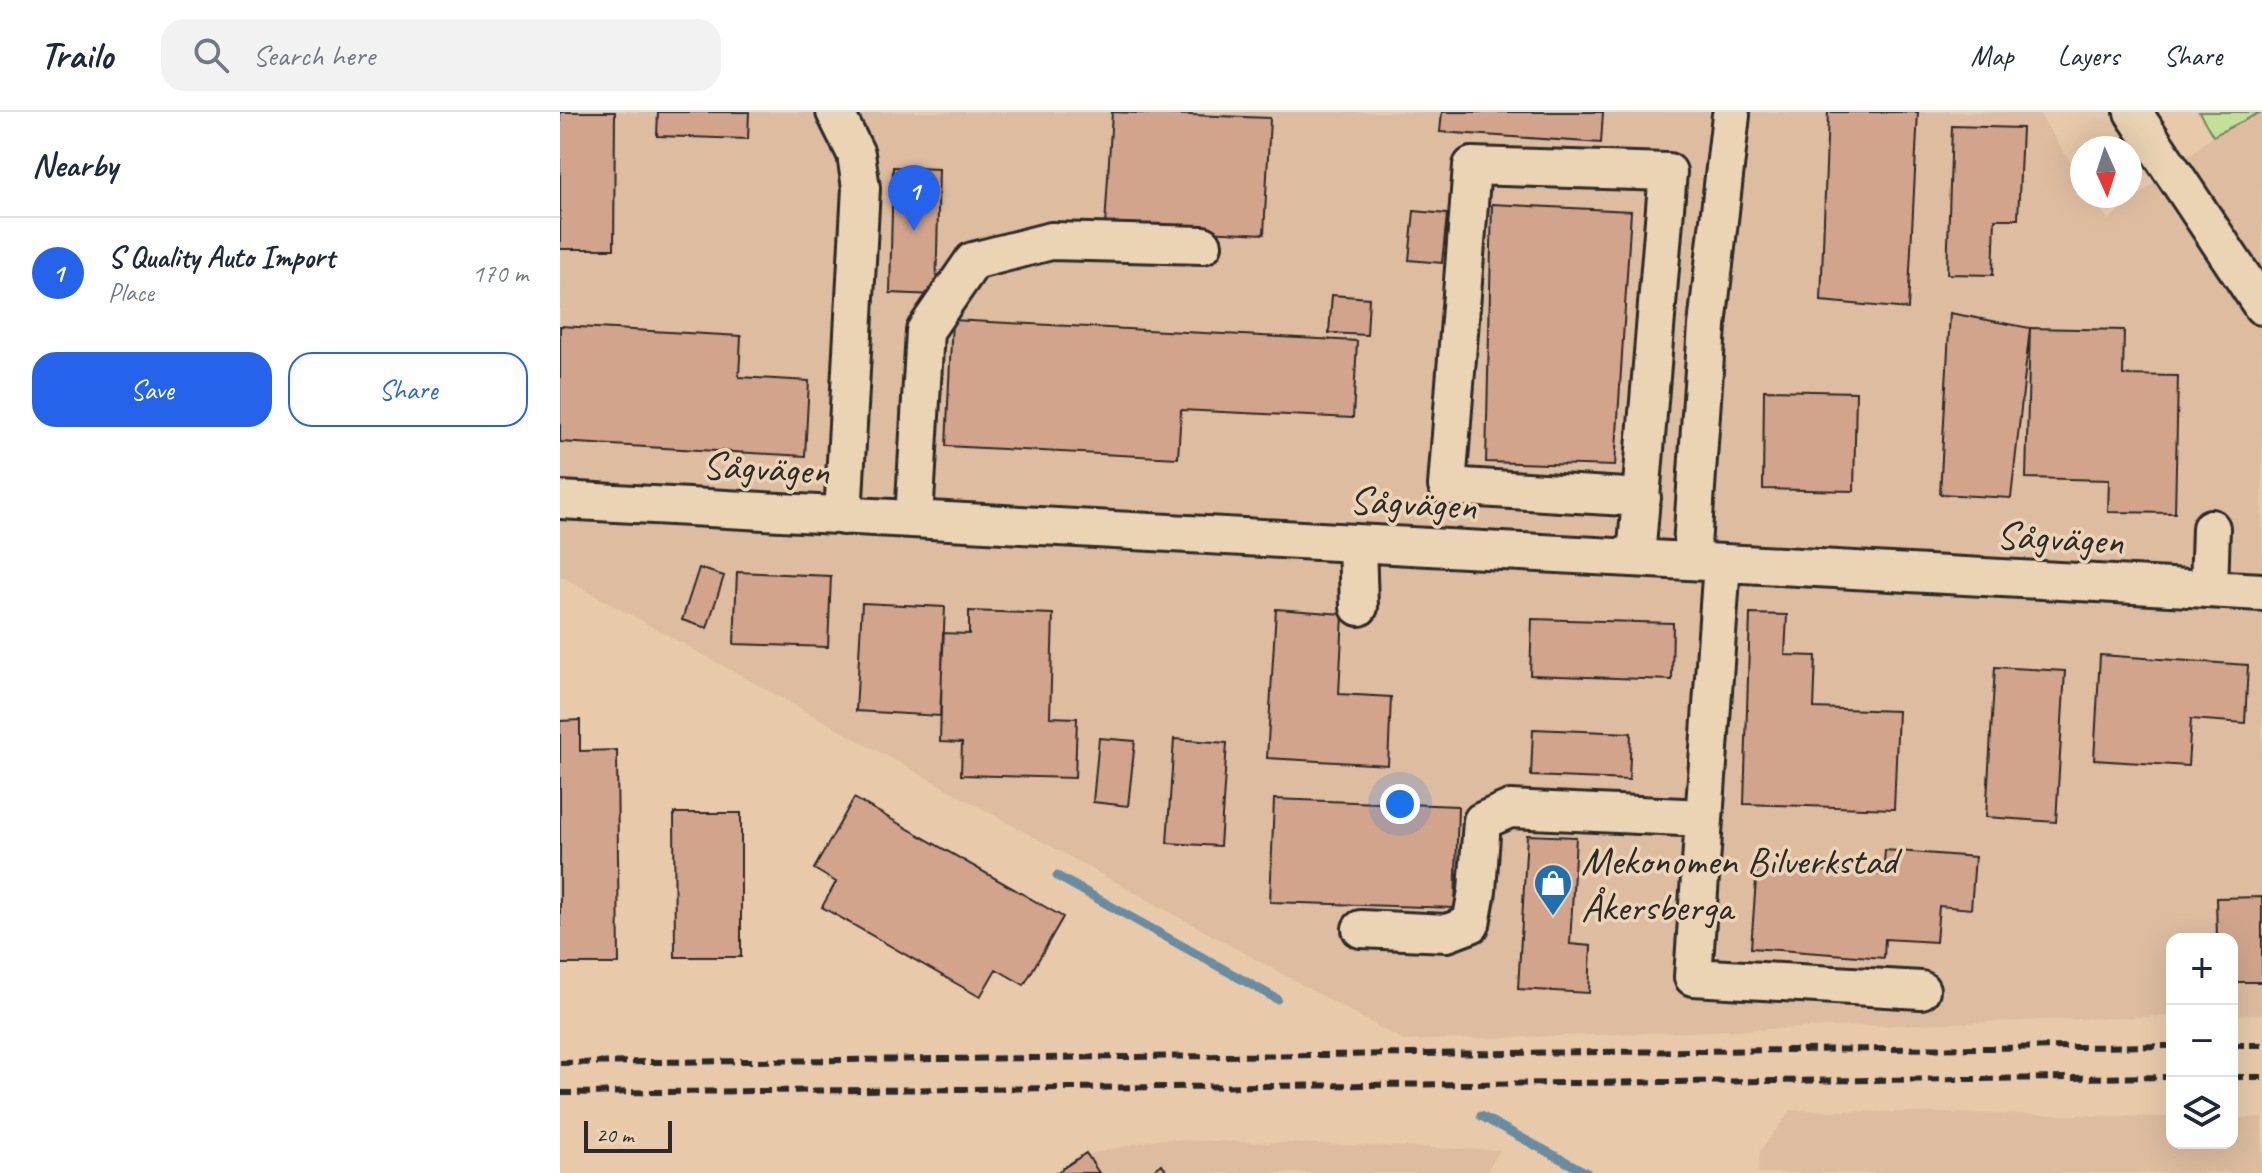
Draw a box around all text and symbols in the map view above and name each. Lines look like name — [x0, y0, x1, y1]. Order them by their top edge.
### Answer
search box — [161, 19, 721, 91]
text: Trailo — [40, 32, 113, 79]
icon: search — [189, 33, 233, 77]
text: Search here — [253, 36, 375, 74]
text: Map — [1971, 38, 2014, 73]
text: Layers — [2058, 38, 2119, 73]
text: Share — [2163, 38, 2222, 73]
north arrow — [2070, 136, 2142, 208]
text: Nearby — [32, 143, 118, 186]
pin: 1 — [888, 165, 940, 231]
text: S Quality Auto Import — [108, 238, 335, 276]
text: 1 — [52, 257, 64, 290]
text: 170 m — [472, 257, 528, 290]
text: Place — [108, 276, 154, 309]
button: Save — [32, 352, 272, 427]
button: Share — [288, 352, 528, 427]
street label: Sågvägen — [701, 440, 832, 496]
street label: Sågvägen — [1348, 475, 1479, 531]
street label: Sågvägen — [1995, 510, 2126, 566]
your location — [1380, 784, 1420, 824]
place label: Mekonomen Bilverkstad Åkersberga — [1581, 836, 1903, 932]
shop icon: Mekonomen Bilverkstad Åkersberga — [1532, 862, 1574, 917]
map controls — [2166, 933, 2238, 1149]
button: + — [2166, 933, 2238, 1005]
button: − — [2166, 1005, 2238, 1077]
button: layers — [2166, 1077, 2238, 1149]
scale bar — [584, 1117, 672, 1153]
text: 20 m — [596, 1121, 633, 1149]

